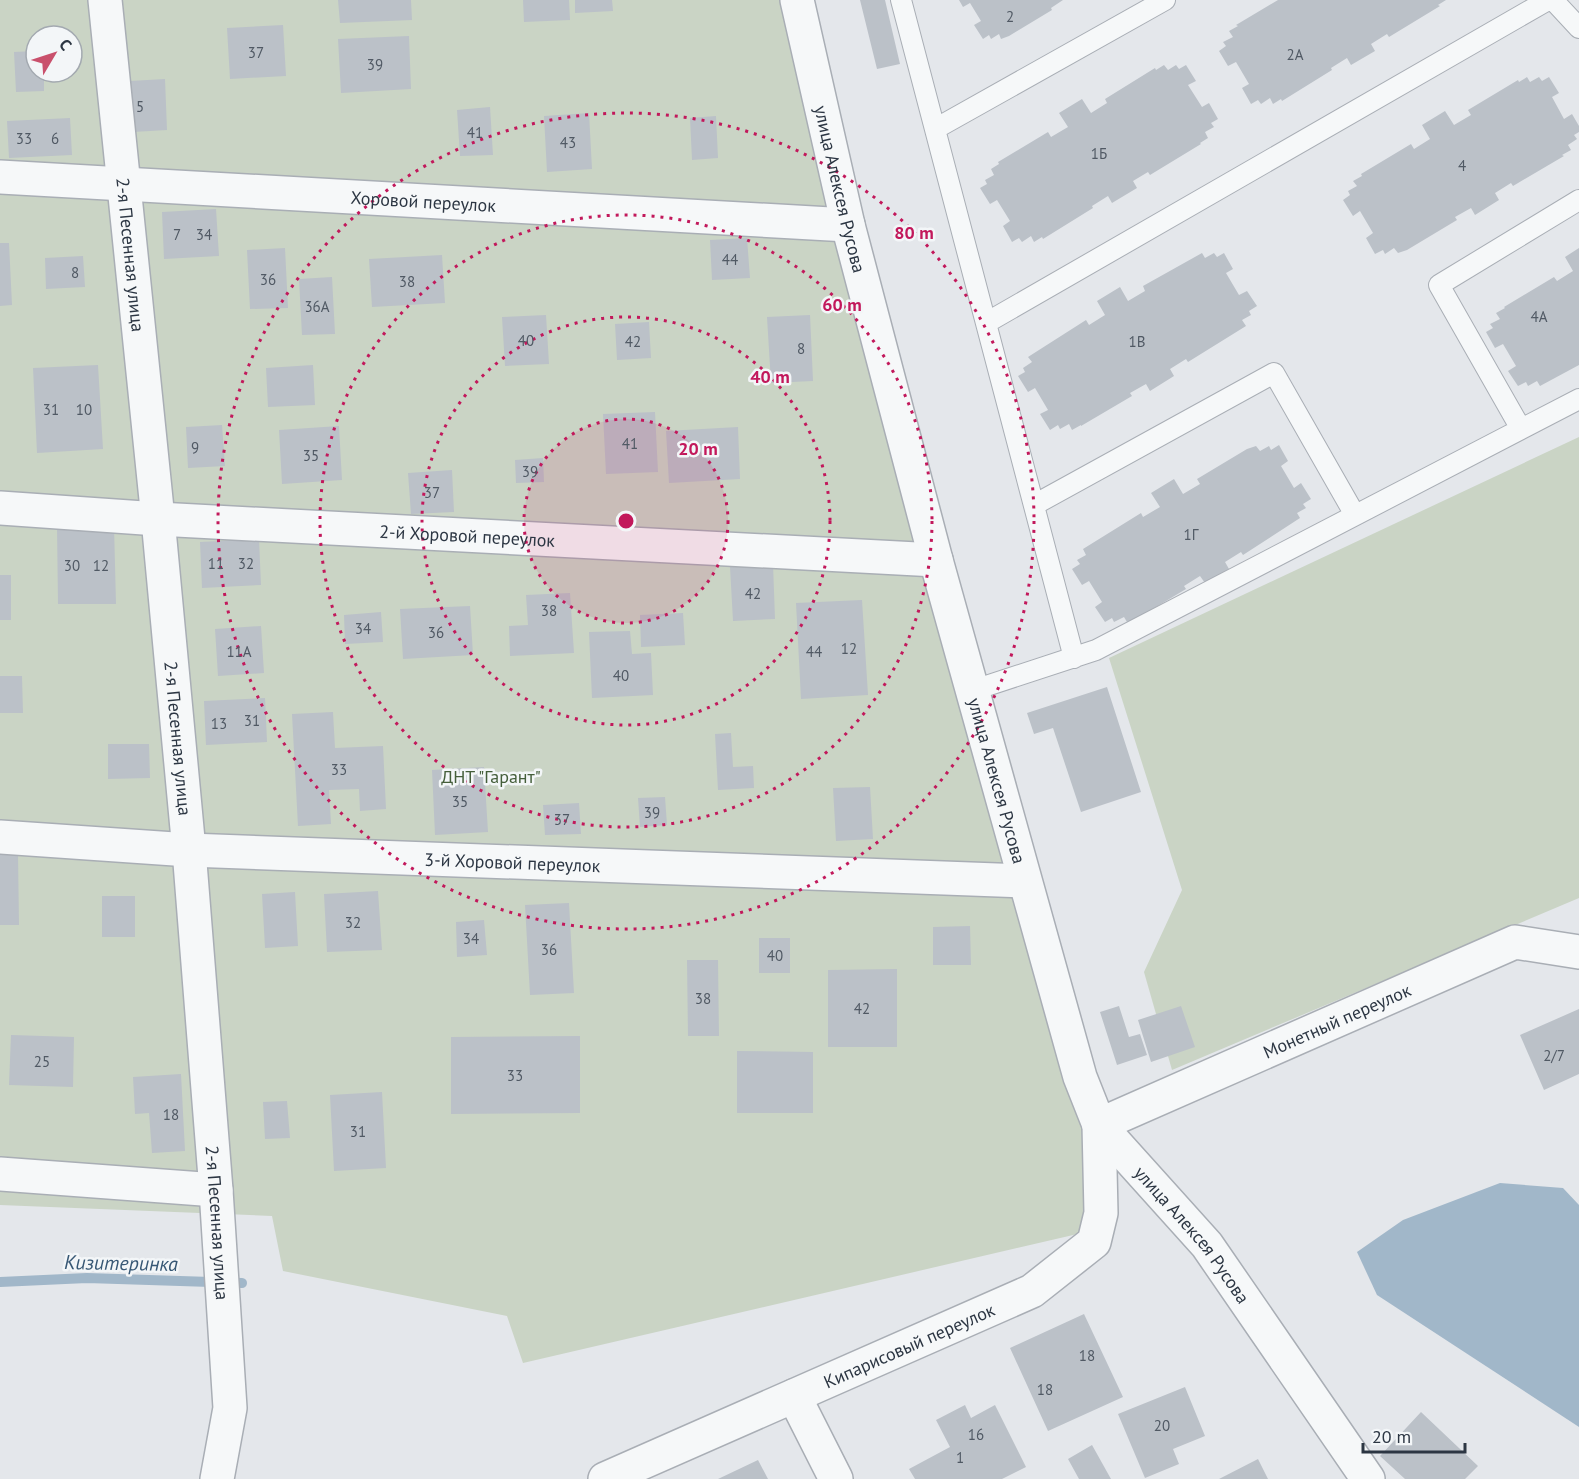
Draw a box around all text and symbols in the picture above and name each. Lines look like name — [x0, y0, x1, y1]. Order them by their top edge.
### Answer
house number: 2 — [1006, 7, 1014, 26]
north arrow — [24, 24, 84, 84]
text: С — [55, 35, 76, 54]
house number: 37 — [248, 43, 264, 62]
house number: 2А — [1287, 45, 1304, 64]
house number: 39 — [367, 55, 383, 74]
house number: 5 — [136, 97, 144, 116]
street label: улица Алексея Русова — [810, 103, 872, 275]
house number: 41 — [467, 123, 483, 142]
house number: 33 — [16, 129, 32, 148]
house number: 6 — [51, 129, 59, 148]
house number: 43 — [560, 133, 576, 152]
house number: 1Б — [1091, 144, 1107, 163]
house number: 4 — [1458, 156, 1466, 175]
street label: 2-я Песенная улица — [112, 176, 150, 333]
street label: Хоровой переулок — [350, 185, 497, 217]
text: 80 m — [894, 221, 934, 244]
house number: 7 — [173, 225, 181, 244]
house number: 34 — [196, 225, 212, 244]
house number: 44 — [722, 250, 738, 269]
house number: 8 — [71, 263, 79, 282]
house number: 36 — [260, 270, 276, 289]
house number: 38 — [399, 272, 415, 291]
text: 60 m — [822, 293, 862, 316]
house number: 36А — [304, 297, 330, 316]
house number: 4А — [1531, 307, 1548, 326]
house number: 40 — [518, 331, 534, 350]
house number: 42 — [625, 332, 641, 351]
house number: 1В — [1129, 332, 1145, 351]
house number: 8 — [797, 339, 805, 358]
text: 40 m — [750, 365, 790, 388]
house number: 31 — [43, 400, 59, 419]
house number: 10 — [76, 400, 92, 419]
house number: 41 — [622, 434, 638, 453]
text: 20 m — [678, 437, 718, 460]
house number: 9 — [191, 438, 199, 457]
house number: 35 — [303, 446, 319, 465]
house number: 39 — [522, 462, 538, 481]
house number: 37 — [424, 483, 440, 502]
centre of rings — [616, 511, 636, 531]
street label: 2-й Хоровой переулок — [379, 519, 556, 551]
house number: 1Г — [1184, 525, 1199, 544]
house number: 11 — [208, 554, 224, 573]
house number: 32 — [238, 554, 254, 573]
house number: 30 — [64, 556, 80, 575]
house number: 12 — [93, 556, 109, 575]
house number: 42 — [745, 584, 761, 603]
house number: 38 — [541, 601, 557, 620]
house number: 34 — [355, 619, 371, 638]
house number: 36 — [428, 623, 444, 642]
house number: 12 — [841, 639, 857, 658]
house number: 11А — [226, 642, 252, 661]
house number: 44 — [806, 642, 822, 661]
street label: 2-я Песенная улица — [160, 660, 197, 817]
house number: 40 — [613, 666, 629, 685]
street label: улица Алексея Русова — [963, 695, 1031, 866]
house number: 31 — [244, 711, 260, 730]
house number: 13 — [211, 714, 227, 733]
house number: 33 — [331, 760, 347, 779]
park label: ДНТ "Гарант" — [441, 765, 541, 788]
house number: 35 — [452, 792, 468, 811]
house number: 39 — [644, 803, 660, 822]
house number: 37 — [554, 810, 570, 829]
street label: 3-й Хоровой переулок — [424, 847, 601, 877]
house number: 32 — [345, 913, 361, 932]
house number: 34 — [463, 929, 479, 948]
house number: 36 — [541, 940, 557, 959]
house number: 40 — [767, 946, 783, 965]
street label: Монетный переулок — [1259, 978, 1414, 1063]
house number: 38 — [695, 989, 711, 1008]
house number: 42 — [854, 999, 870, 1018]
house number: 2/7 — [1543, 1046, 1565, 1065]
house number: 25 — [34, 1052, 50, 1071]
house number: 33 — [507, 1066, 523, 1085]
house number: 18 — [163, 1105, 179, 1124]
house number: 31 — [350, 1122, 366, 1141]
street label: 2-я Песенная улица — [201, 1145, 235, 1301]
street label: улица Алексея Русова — [1130, 1161, 1255, 1308]
water label: Кизитеринка — [64, 1249, 178, 1277]
street label: Кипарисовый переулок — [820, 1297, 998, 1393]
house number: 18 — [1079, 1346, 1095, 1365]
house number: 18 — [1037, 1380, 1053, 1399]
house number: 20 — [1154, 1416, 1170, 1435]
scale bar — [1363, 1416, 1465, 1454]
house number: 16 — [968, 1425, 984, 1444]
text: 20 m — [1372, 1425, 1411, 1448]
house number: 1 — [956, 1448, 964, 1467]

